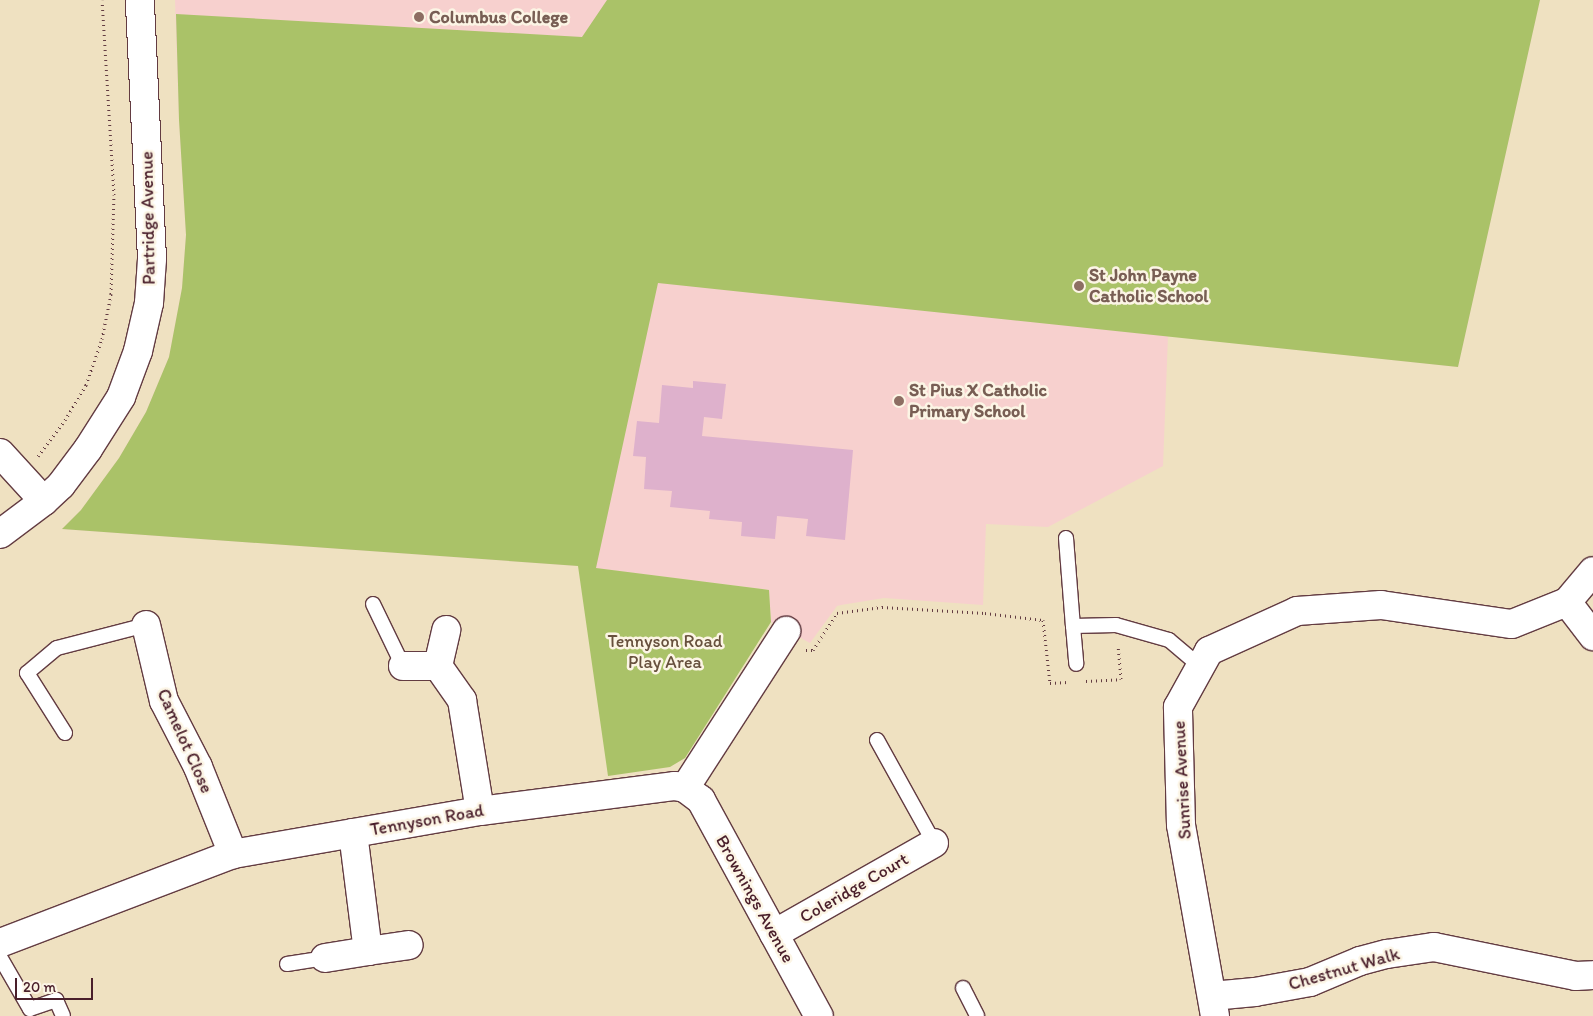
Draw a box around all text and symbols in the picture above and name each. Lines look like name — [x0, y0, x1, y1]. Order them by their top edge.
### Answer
place label: Columbus College — [429, 6, 568, 28]
marker: Columbus College — [413, 11, 425, 23]
street label: Partridge Avenue — [136, 151, 160, 285]
place label: St John Payne Catholic School — [1089, 265, 1208, 308]
marker: St John Payne Catholic School — [1073, 280, 1085, 292]
place label: St Pius X Catholic Primary School — [909, 380, 1046, 422]
marker: St Pius X Catholic Primary School — [893, 395, 905, 407]
park label: Tennyson Road Play Area — [608, 631, 722, 674]
street label: Camelot Close — [152, 685, 218, 797]
street label: Sunrise Avenue — [1168, 720, 1196, 840]
street label: Tennyson Road — [369, 799, 485, 841]
street label: Brownings Avenue — [711, 831, 799, 967]
street label: Coleridge Court — [796, 848, 912, 928]
street label: Chestnut Walk — [1286, 943, 1402, 995]
scale bar — [18, 968, 95, 1000]
text: 20 m — [23, 978, 56, 996]

